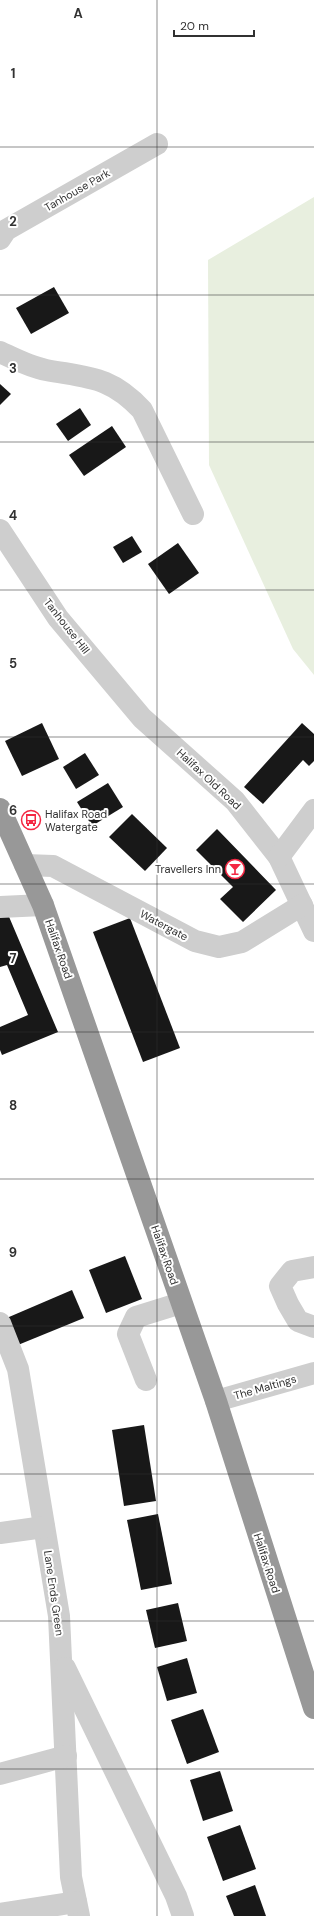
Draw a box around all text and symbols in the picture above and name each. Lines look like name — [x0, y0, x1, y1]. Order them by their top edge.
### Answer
text: A — [73, 5, 83, 22]
scale bar — [174, 12, 254, 38]
text: 20 m — [180, 18, 209, 34]
text: 1 — [11, 65, 15, 82]
street label: Tanhouse Park — [42, 165, 113, 214]
text: 2 — [9, 213, 17, 230]
text: 3 — [9, 360, 17, 377]
text: 4 — [9, 507, 17, 524]
street label: Tanhouse Hill — [41, 595, 93, 657]
text: 5 — [9, 655, 17, 672]
street label: Halifax Old Road — [174, 746, 244, 812]
text: 6 — [9, 802, 17, 819]
place label: Halifax Road Watergate — [45, 807, 107, 834]
bus stop icon: Halifax Road Watergate — [20, 809, 42, 831]
bar icon: Travellers Inn — [224, 858, 246, 880]
place label: Travellers Inn — [155, 862, 221, 876]
street label: Watergate — [137, 906, 191, 944]
street label: Halifax Road — [42, 917, 76, 981]
text: 7 — [10, 950, 17, 967]
text: 8 — [9, 1097, 17, 1114]
street label: Halifax Road — [148, 1223, 182, 1287]
text: 9 — [9, 1244, 17, 1261]
street label: The Maltings — [232, 1371, 298, 1403]
street label: Halifax Road — [251, 1531, 283, 1595]
street label: Lane Ends Green — [41, 1549, 67, 1637]

